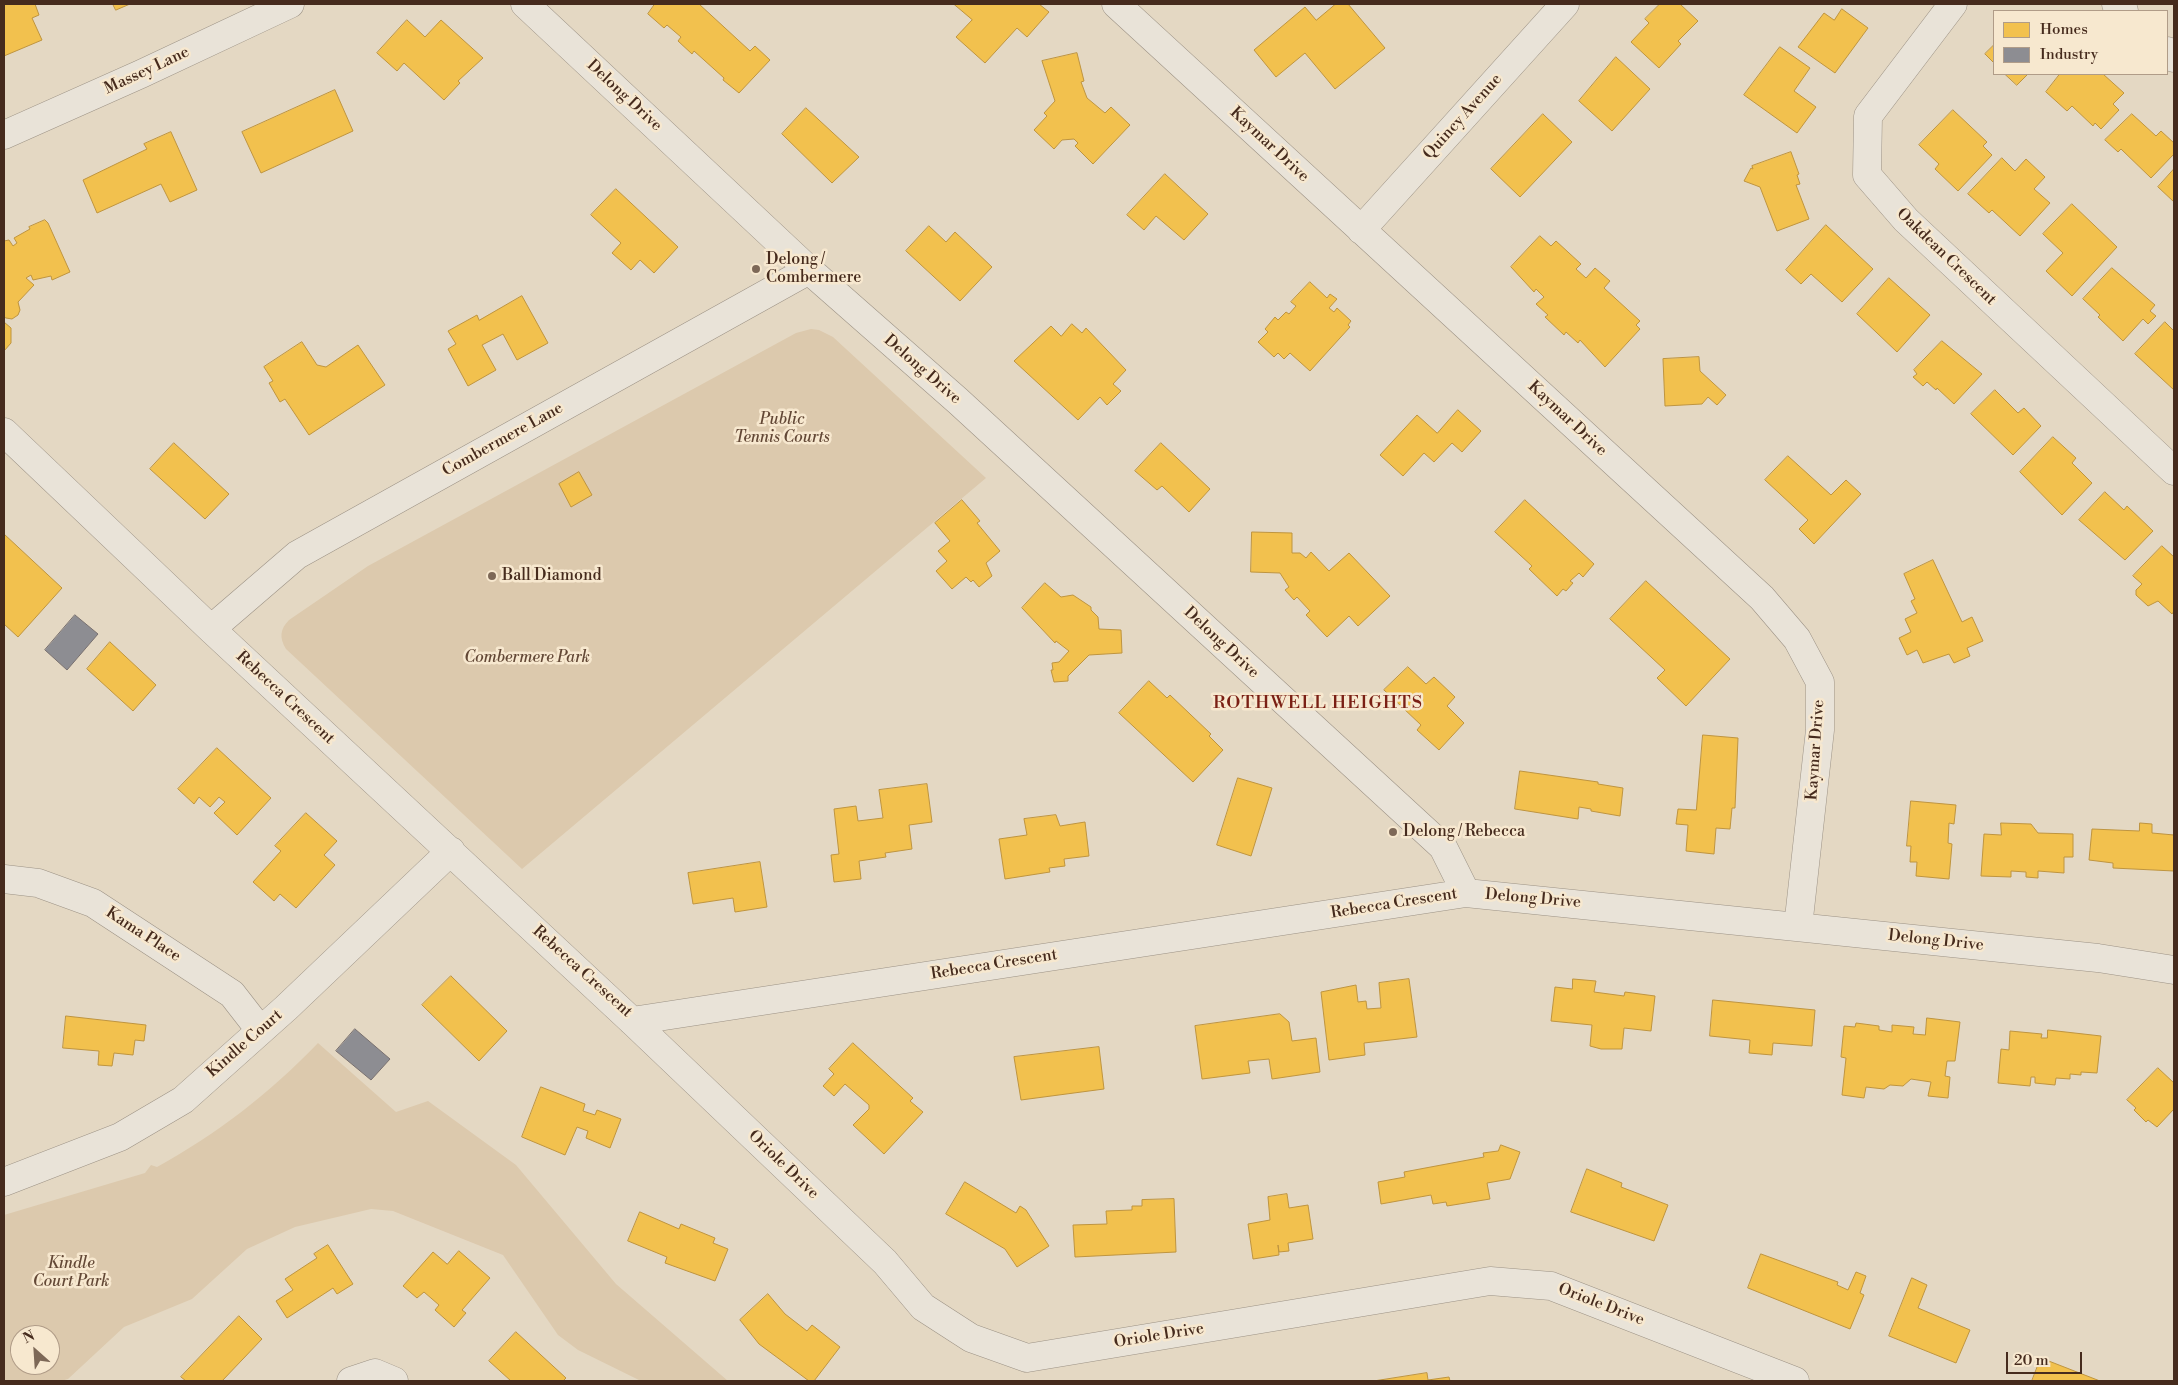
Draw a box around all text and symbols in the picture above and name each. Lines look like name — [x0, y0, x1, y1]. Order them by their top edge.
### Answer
legend — [1993, 10, 2168, 75]
text: Homes — [2040, 20, 2088, 39]
street label: Massey Lane — [101, 43, 193, 99]
text: Industry — [2040, 45, 2098, 64]
street label: Delong Drive — [582, 56, 666, 136]
street label: Quincy Avenue — [1420, 70, 1506, 164]
street label: Kaymar Drive — [1225, 104, 1313, 186]
street label: Oakdean Crescent — [1892, 204, 2000, 310]
place label: Delong / Combermere — [766, 250, 861, 288]
marker: Delong / Combermere — [750, 263, 762, 275]
street label: Delong Drive — [879, 331, 965, 409]
street label: Kaymar Drive — [1523, 378, 1611, 460]
street label: Combermere Lane — [439, 399, 567, 481]
park label: Public Tennis Courts — [734, 410, 830, 448]
place label: Ball Diamond — [502, 566, 602, 586]
marker: Ball Diamond — [486, 570, 498, 582]
street label: Delong Drive — [1179, 603, 1263, 683]
street label: Rebecca Crescent — [232, 647, 338, 749]
park label: Combermere Park — [464, 648, 590, 668]
district label: ROTHWELL HEIGHTS — [1211, 693, 1425, 715]
street label: Kaymar Drive — [1803, 699, 1829, 801]
place label: Delong / Rebecca — [1403, 822, 1525, 842]
marker: Delong / Rebecca — [1387, 826, 1399, 838]
street label: Rebecca Crescent — [1329, 885, 1459, 923]
street label: Delong Drive — [1484, 885, 1582, 913]
street label: Kama Place — [102, 904, 184, 966]
street label: Rebecca Crescent — [528, 922, 636, 1022]
street label: Delong Drive — [1887, 926, 1985, 956]
street label: Rebecca Crescent — [929, 946, 1059, 984]
street label: Kindle Court — [203, 1006, 287, 1082]
street label: Oriole Drive — [744, 1127, 822, 1203]
park label: Kindle Court Park — [33, 1254, 109, 1292]
street label: Oriole Drive — [1555, 1280, 1647, 1330]
street label: Oriole Drive — [1113, 1319, 1205, 1353]
north arrow — [10, 1325, 60, 1375]
text: N — [20, 1327, 38, 1348]
scale bar — [2008, 1342, 2084, 1374]
text: 20 m — [2014, 1351, 2049, 1370]

